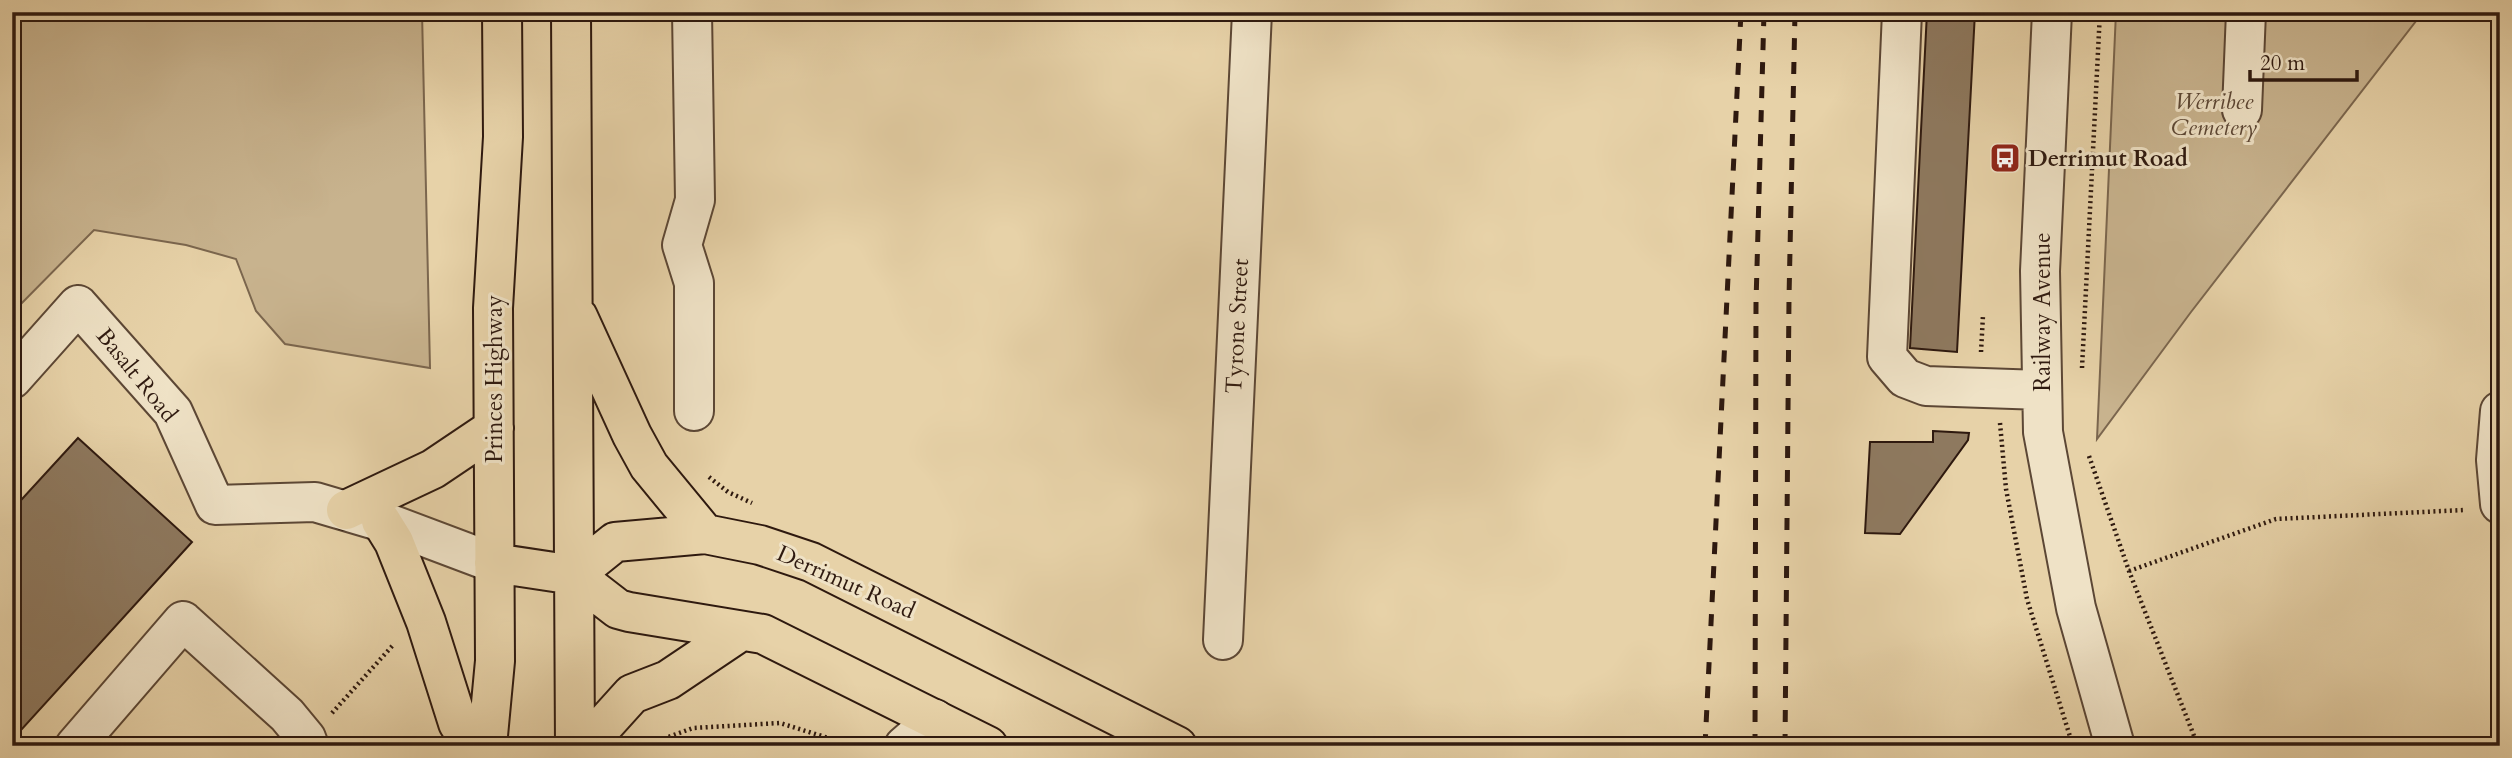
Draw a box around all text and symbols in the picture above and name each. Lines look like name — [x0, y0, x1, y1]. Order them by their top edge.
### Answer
scale bar — [2250, 38, 2356, 82]
text: 20 m — [2260, 49, 2305, 78]
park label: Werribee Cemetery — [2171, 86, 2257, 143]
bus stop icon: Derrimut Road — [1988, 141, 2022, 175]
place label: Derrimut Road — [2028, 143, 2188, 174]
street label: Railway Avenue — [2027, 232, 2058, 392]
street label: Tyrone Street — [1218, 258, 1256, 394]
street label: Princes Highway — [479, 295, 510, 463]
street label: Basalt Road — [89, 321, 185, 429]
street label: Derrimut Road — [772, 538, 921, 627]

